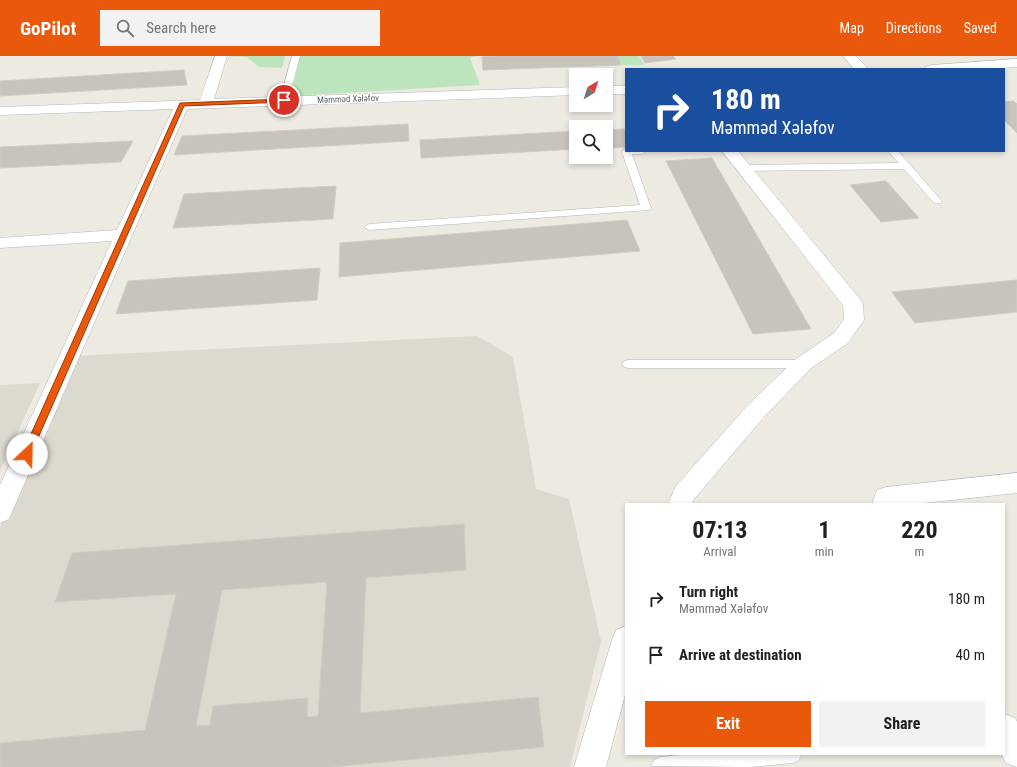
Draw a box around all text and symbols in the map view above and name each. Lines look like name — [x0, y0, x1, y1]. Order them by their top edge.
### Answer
search box — [100, 10, 380, 46]
text: GoPilot — [20, 17, 76, 40]
icon: search — [114, 17, 136, 39]
text: Search here — [146, 19, 216, 37]
text: Map — [840, 20, 864, 36]
text: Directions — [886, 20, 942, 36]
text: Saved — [964, 20, 997, 36]
north arrow — [569, 68, 613, 112]
map controls — [569, 68, 613, 164]
pin — [267, 83, 301, 117]
text: 180 m — [711, 83, 781, 116]
icon: right — [645, 84, 697, 136]
icon: arrive — [273, 89, 295, 111]
street label: Məmməd Xələfov — [317, 93, 379, 105]
text: Məmməd Xələfov — [711, 117, 835, 138]
button: search — [569, 120, 613, 164]
position arrow — [6, 433, 48, 475]
text: 07:13 — [692, 516, 747, 544]
text: 1 — [818, 516, 830, 544]
text: 220 — [901, 516, 938, 544]
text: Arrival — [703, 544, 736, 559]
text: min — [815, 544, 834, 559]
text: m — [915, 544, 924, 559]
text: Turn right — [679, 583, 738, 601]
icon: right — [645, 588, 667, 610]
text: 180 m — [948, 590, 985, 608]
text: Məmməd Xələfov — [679, 601, 768, 616]
icon: arrive — [645, 644, 667, 666]
text: Arrive at destination — [679, 646, 802, 664]
text: 40 m — [955, 646, 985, 664]
button: Exit — [645, 701, 811, 747]
button: Share — [819, 701, 985, 747]

